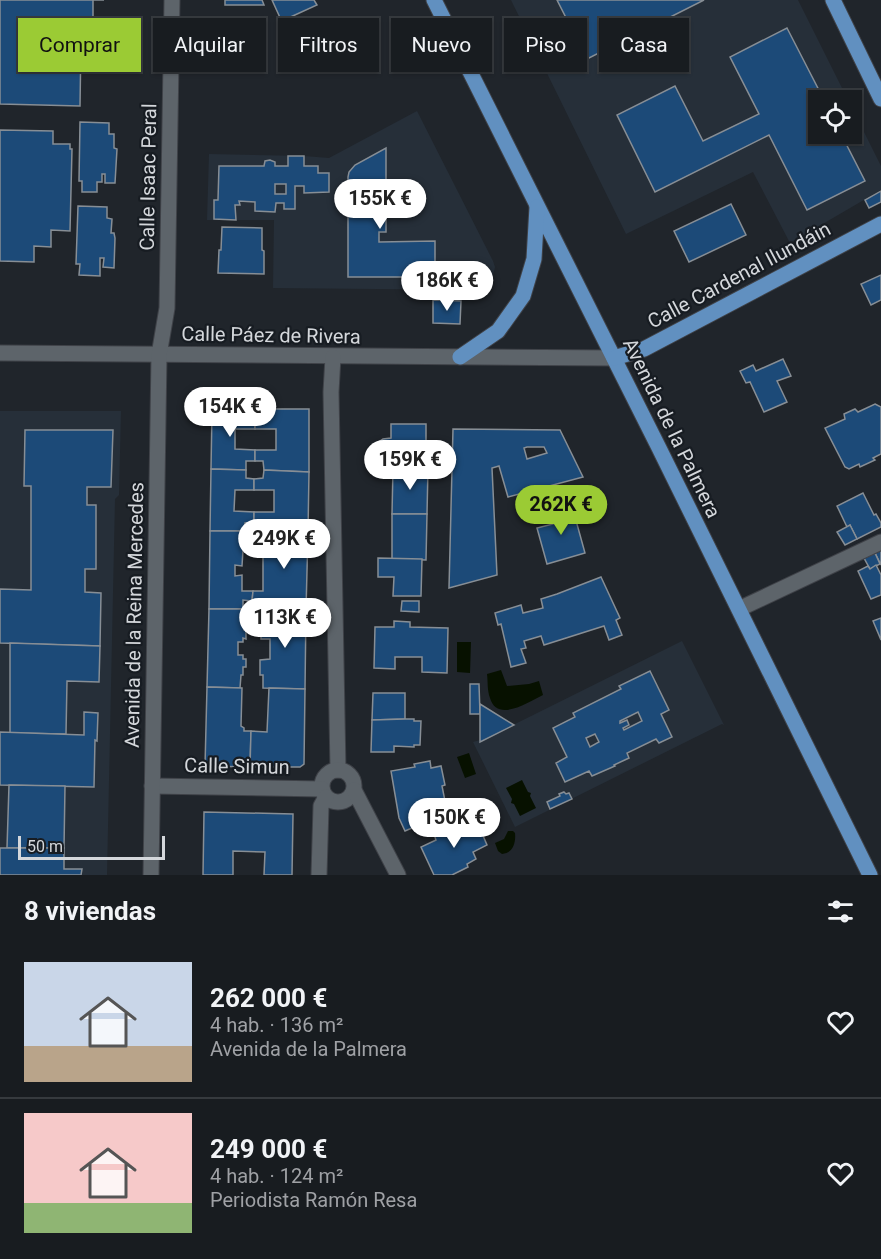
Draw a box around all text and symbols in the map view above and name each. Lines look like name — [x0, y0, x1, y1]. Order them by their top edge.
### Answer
chip: Comprar — [18, 18, 141, 72]
chip: Alquilar — [153, 18, 266, 72]
chip: Filtros — [278, 18, 379, 72]
chip: Nuevo — [391, 18, 492, 72]
chip: Piso — [504, 18, 587, 72]
chip: Casa — [599, 18, 689, 72]
map controls — [808, 90, 862, 144]
button: locate — [808, 90, 862, 144]
street label: Calle Isaac Peral — [135, 103, 161, 251]
pin: 155K € — [331, 179, 429, 230]
text: 155K € — [348, 186, 412, 210]
street label: Calle Cardenal Ilundáin — [643, 217, 835, 333]
pin: 186K € — [398, 261, 496, 312]
text: 186K € — [415, 268, 479, 292]
street label: Calle Páez de Rivera — [181, 321, 361, 349]
street label: Avenida de la Palmera — [618, 334, 726, 522]
pin: 154K € — [181, 387, 279, 438]
text: 154K € — [198, 394, 262, 418]
pin: 159K € — [361, 440, 459, 491]
text: 159K € — [378, 447, 442, 471]
street label: Avenida de la Reina Mercedes — [120, 482, 148, 748]
pin: 262K € — [512, 485, 610, 536]
text: 262K € — [529, 492, 593, 516]
pin: 249K € — [235, 519, 333, 570]
text: 249K € — [252, 526, 316, 550]
pin: 113K € — [236, 598, 334, 649]
text: 113K € — [253, 605, 317, 629]
street label: Calle Simun — [184, 753, 290, 779]
pin: 150K € — [405, 798, 503, 849]
text: 150K € — [422, 805, 486, 829]
scale bar — [18, 833, 165, 860]
text: 50 m — [27, 837, 63, 856]
icon: filters — [824, 895, 857, 928]
text: 8 viviendas — [24, 896, 156, 926]
text: 262 000 € — [210, 983, 327, 1013]
icon: home — [72, 986, 144, 1058]
icon: heart — [824, 1006, 857, 1039]
text: 4 hab. · 136 m² — [210, 1013, 343, 1037]
text: Avenida de la Palmera — [210, 1037, 407, 1061]
text: 249 000 € — [210, 1134, 327, 1164]
icon: home — [72, 1137, 144, 1209]
icon: heart — [824, 1157, 857, 1190]
text: 4 hab. · 124 m² — [210, 1164, 343, 1188]
text: Periodista Ramón Resa — [210, 1188, 417, 1212]

